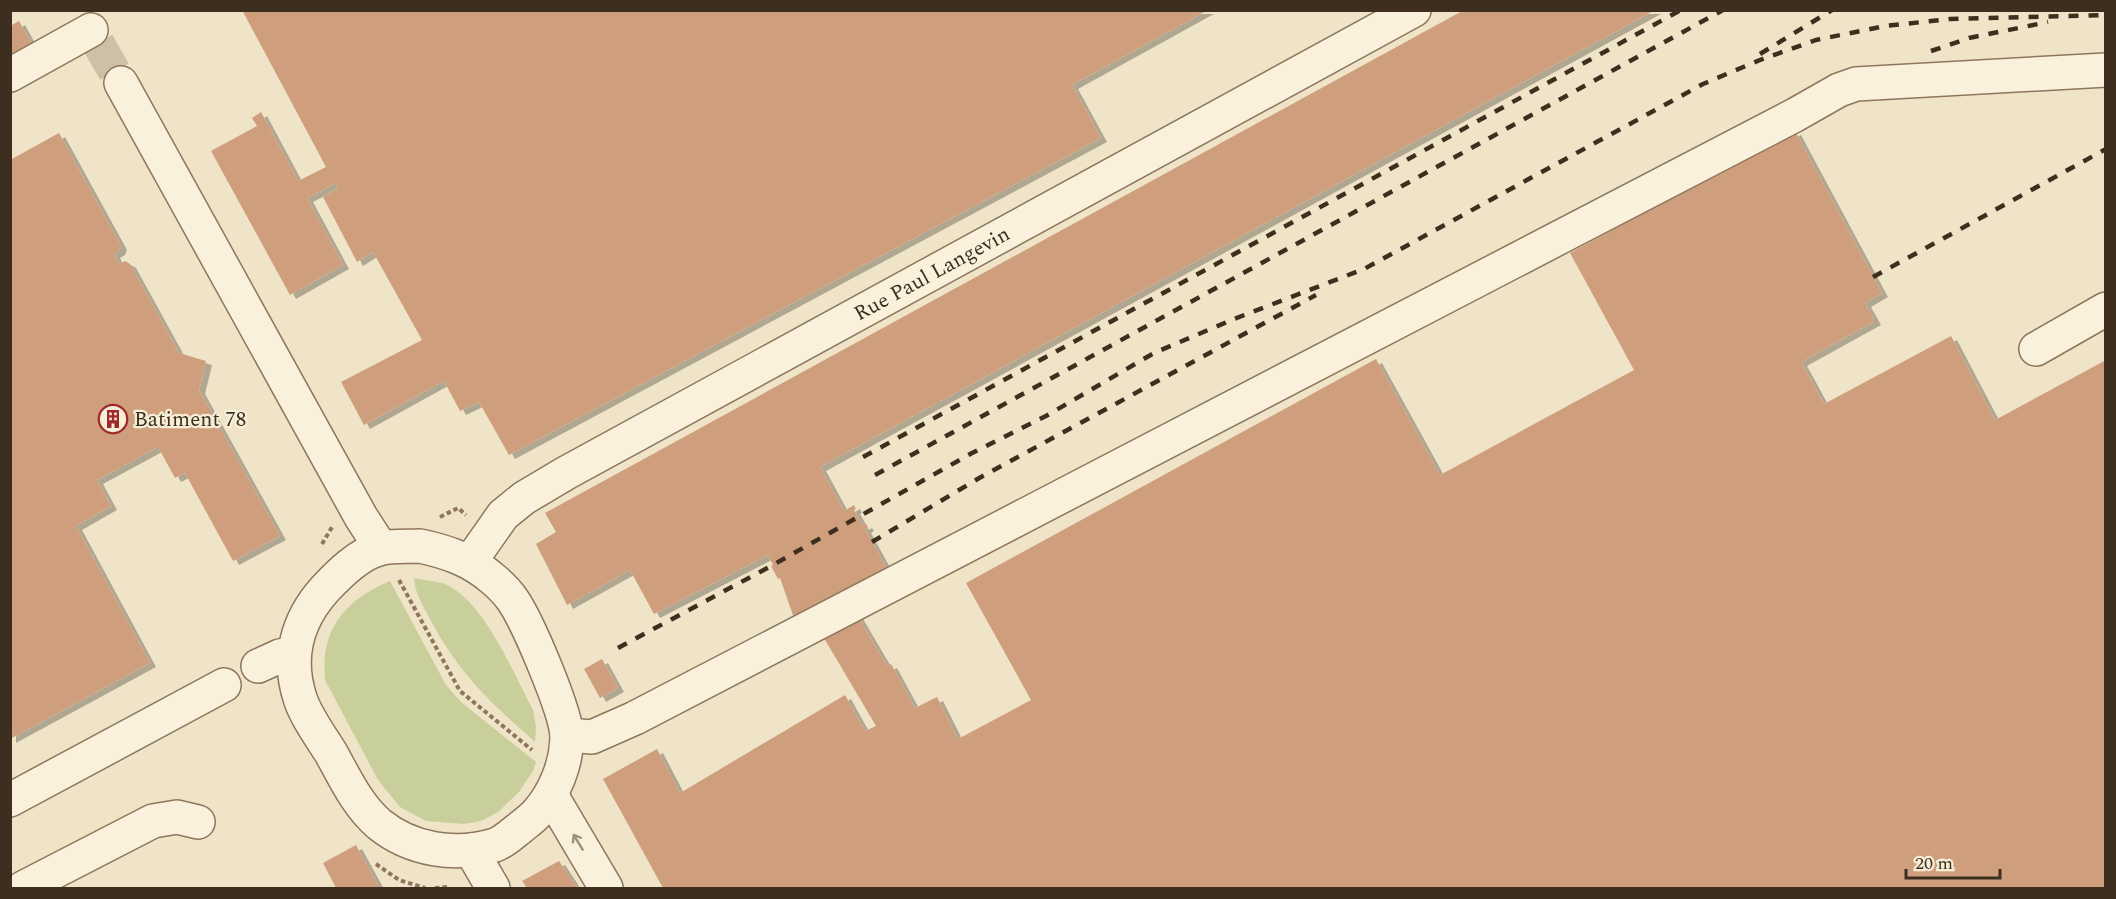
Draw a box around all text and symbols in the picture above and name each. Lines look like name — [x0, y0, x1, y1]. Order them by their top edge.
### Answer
street label: Rue Paul Langevin — [848, 219, 1016, 330]
building icon: Batiment 78 — [97, 403, 129, 435]
place label: Batiment 78 — [134, 404, 246, 436]
one-way arrow — [572, 834, 584, 851]
scale bar — [1906, 842, 2000, 880]
text: 20 m — [1915, 850, 1953, 877]

